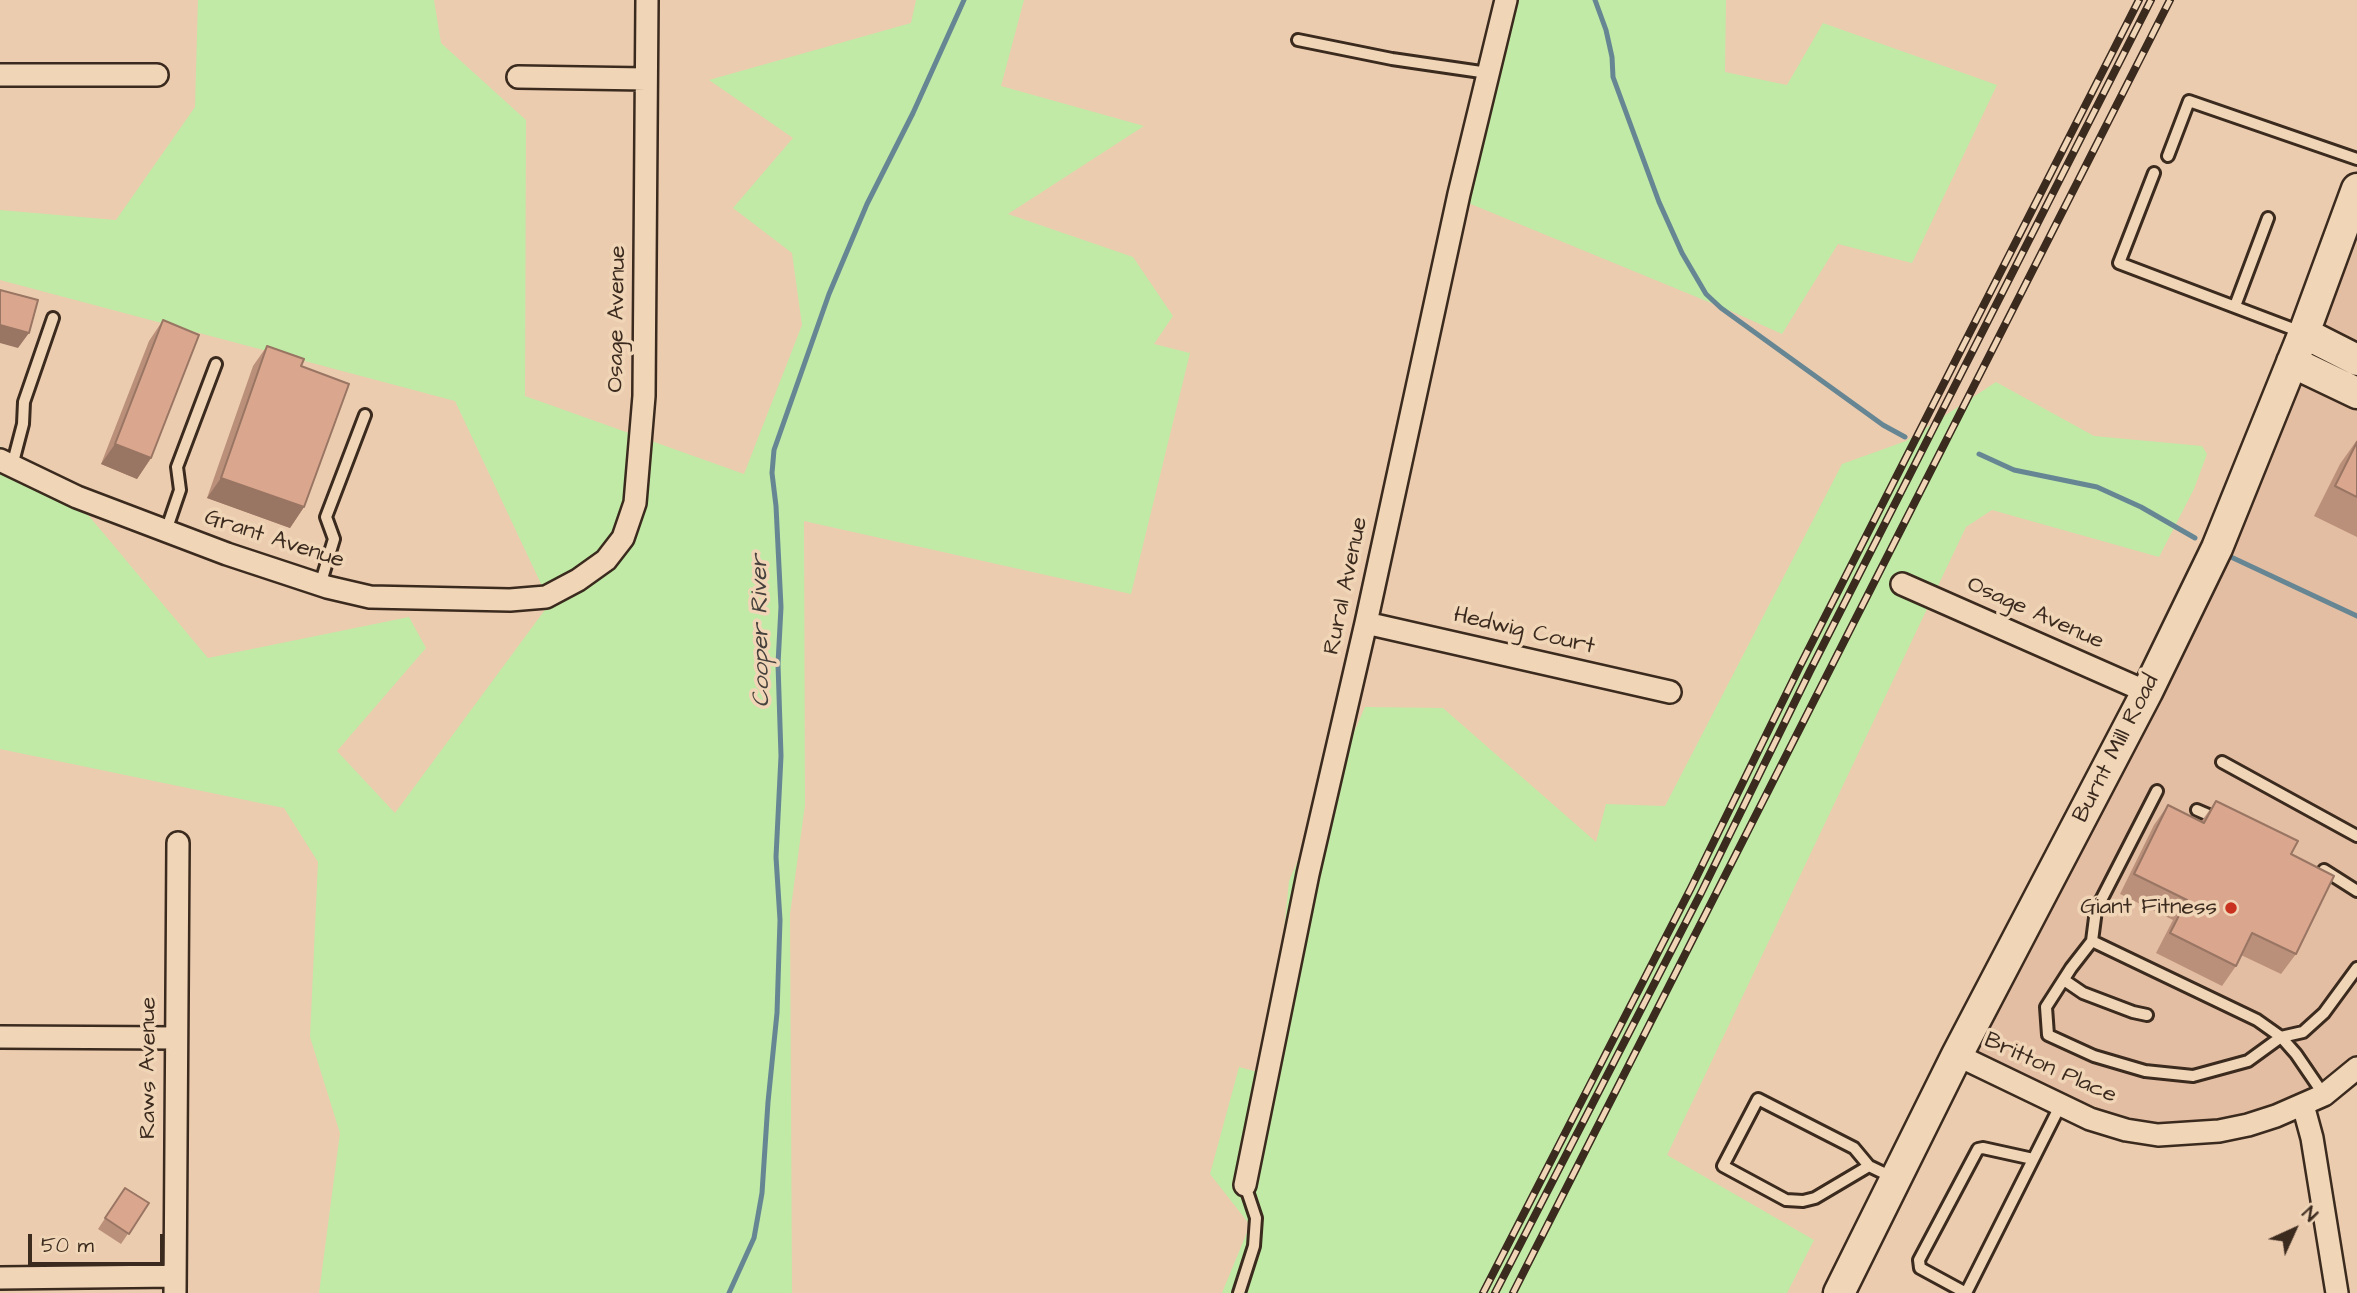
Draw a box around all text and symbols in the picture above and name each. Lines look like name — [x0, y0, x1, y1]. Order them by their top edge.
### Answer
street label: Osage Avenue — [603, 245, 633, 393]
street label: Grant Avenue — [201, 504, 347, 576]
street label: Rural Avenue — [1319, 515, 1375, 657]
water label: Cooper River — [746, 554, 778, 708]
street label: Osage Avenue — [1962, 572, 2108, 656]
street label: Hedwig Court — [1451, 602, 1597, 662]
street label: Burnt Mill Road — [2068, 670, 2166, 828]
place label: Giant Fitness — [2080, 894, 2217, 922]
marker: Giant Fitness — [2223, 900, 2239, 916]
street label: Raws Avenue — [135, 997, 163, 1139]
street label: Britton Place — [1980, 1028, 2120, 1110]
north arrow — [2259, 1195, 2329, 1265]
text: N — [2295, 1201, 2323, 1229]
scale bar — [32, 1220, 168, 1264]
text: 50 m — [41, 1231, 94, 1260]

